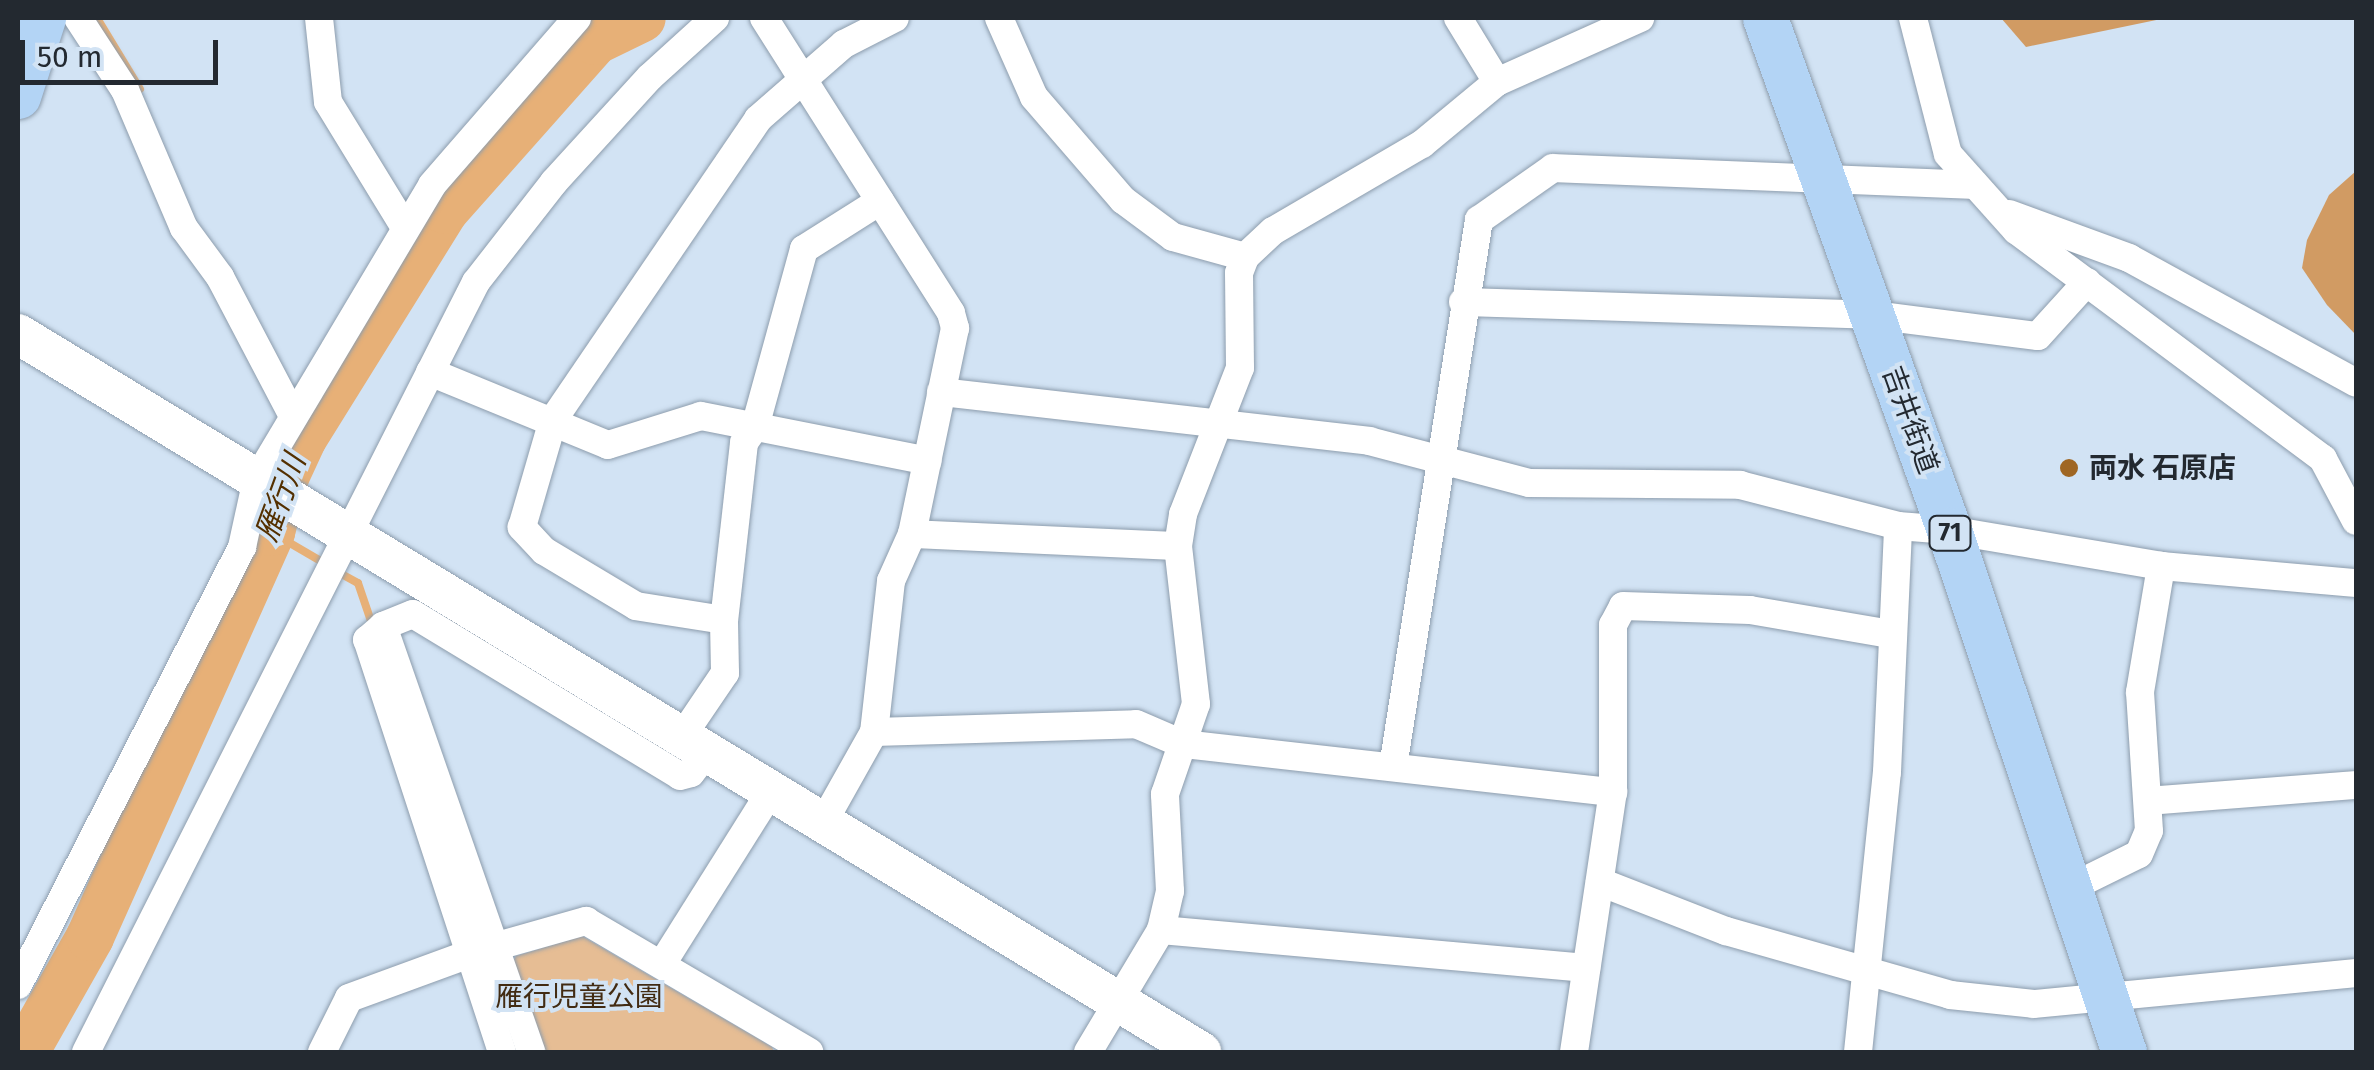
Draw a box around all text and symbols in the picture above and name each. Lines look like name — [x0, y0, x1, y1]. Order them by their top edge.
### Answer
scale bar — [25, 20, 222, 82]
text: 50 m — [37, 39, 102, 75]
street label: 吉井街道 — [1875, 362, 1945, 478]
water label: 雁行川 — [249, 450, 313, 546]
place label: 両水 石原店 — [2089, 451, 2236, 485]
marker: 両水 石原店 — [2058, 457, 2080, 479]
road number: 71 — [1928, 513, 1972, 553]
park label: 雁行児童公園 — [495, 980, 663, 1014]

